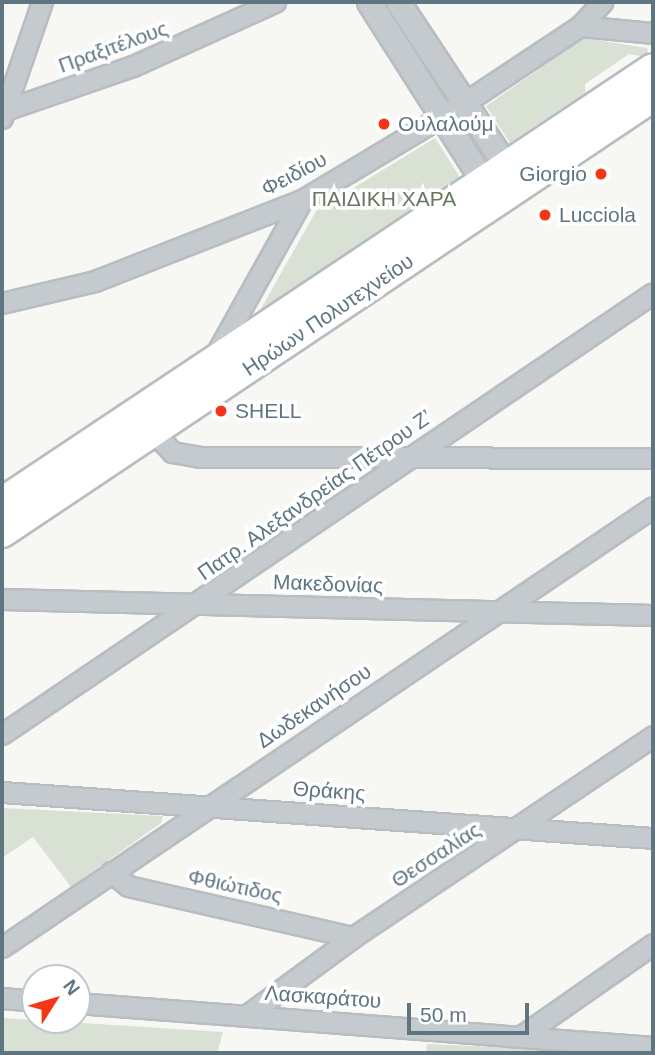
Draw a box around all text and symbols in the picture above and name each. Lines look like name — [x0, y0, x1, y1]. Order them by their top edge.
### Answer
street label: Πραξιτέλους — [55, 16, 171, 78]
place label: Ουλαλούμ — [398, 111, 494, 137]
marker: Ουλαλούμ — [376, 116, 392, 132]
street label: Φειδίου — [257, 146, 331, 202]
place label: Giorgio — [519, 161, 587, 187]
marker: Giorgio — [593, 166, 609, 182]
park label: ΠΑΙΔΙΚΗ ΧΑΡΑ — [312, 186, 456, 212]
place label: Lucciola — [559, 202, 636, 228]
marker: Lucciola — [537, 207, 553, 223]
street label: Ηρώων Πολυτεχνείου — [238, 248, 418, 382]
place label: SHELL — [235, 398, 302, 424]
marker: SHELL — [213, 403, 229, 419]
street label: Πατρ. Αλεξανδρείας Πέτρου Ζ’ — [192, 404, 438, 586]
street label: Μακεδονίας — [272, 569, 384, 599]
street label: Δωδεκανήσου — [252, 659, 376, 753]
street label: Θράκης — [292, 776, 366, 806]
street label: Θεσσαλίας — [387, 817, 485, 893]
street label: Φθιώτιδος — [186, 864, 284, 908]
north arrow — [21, 964, 91, 1034]
text: N — [59, 975, 84, 999]
street label: Λασκαράτου — [264, 980, 382, 1014]
scale bar — [410, 988, 532, 1032]
text: 50 m — [420, 1003, 467, 1026]

